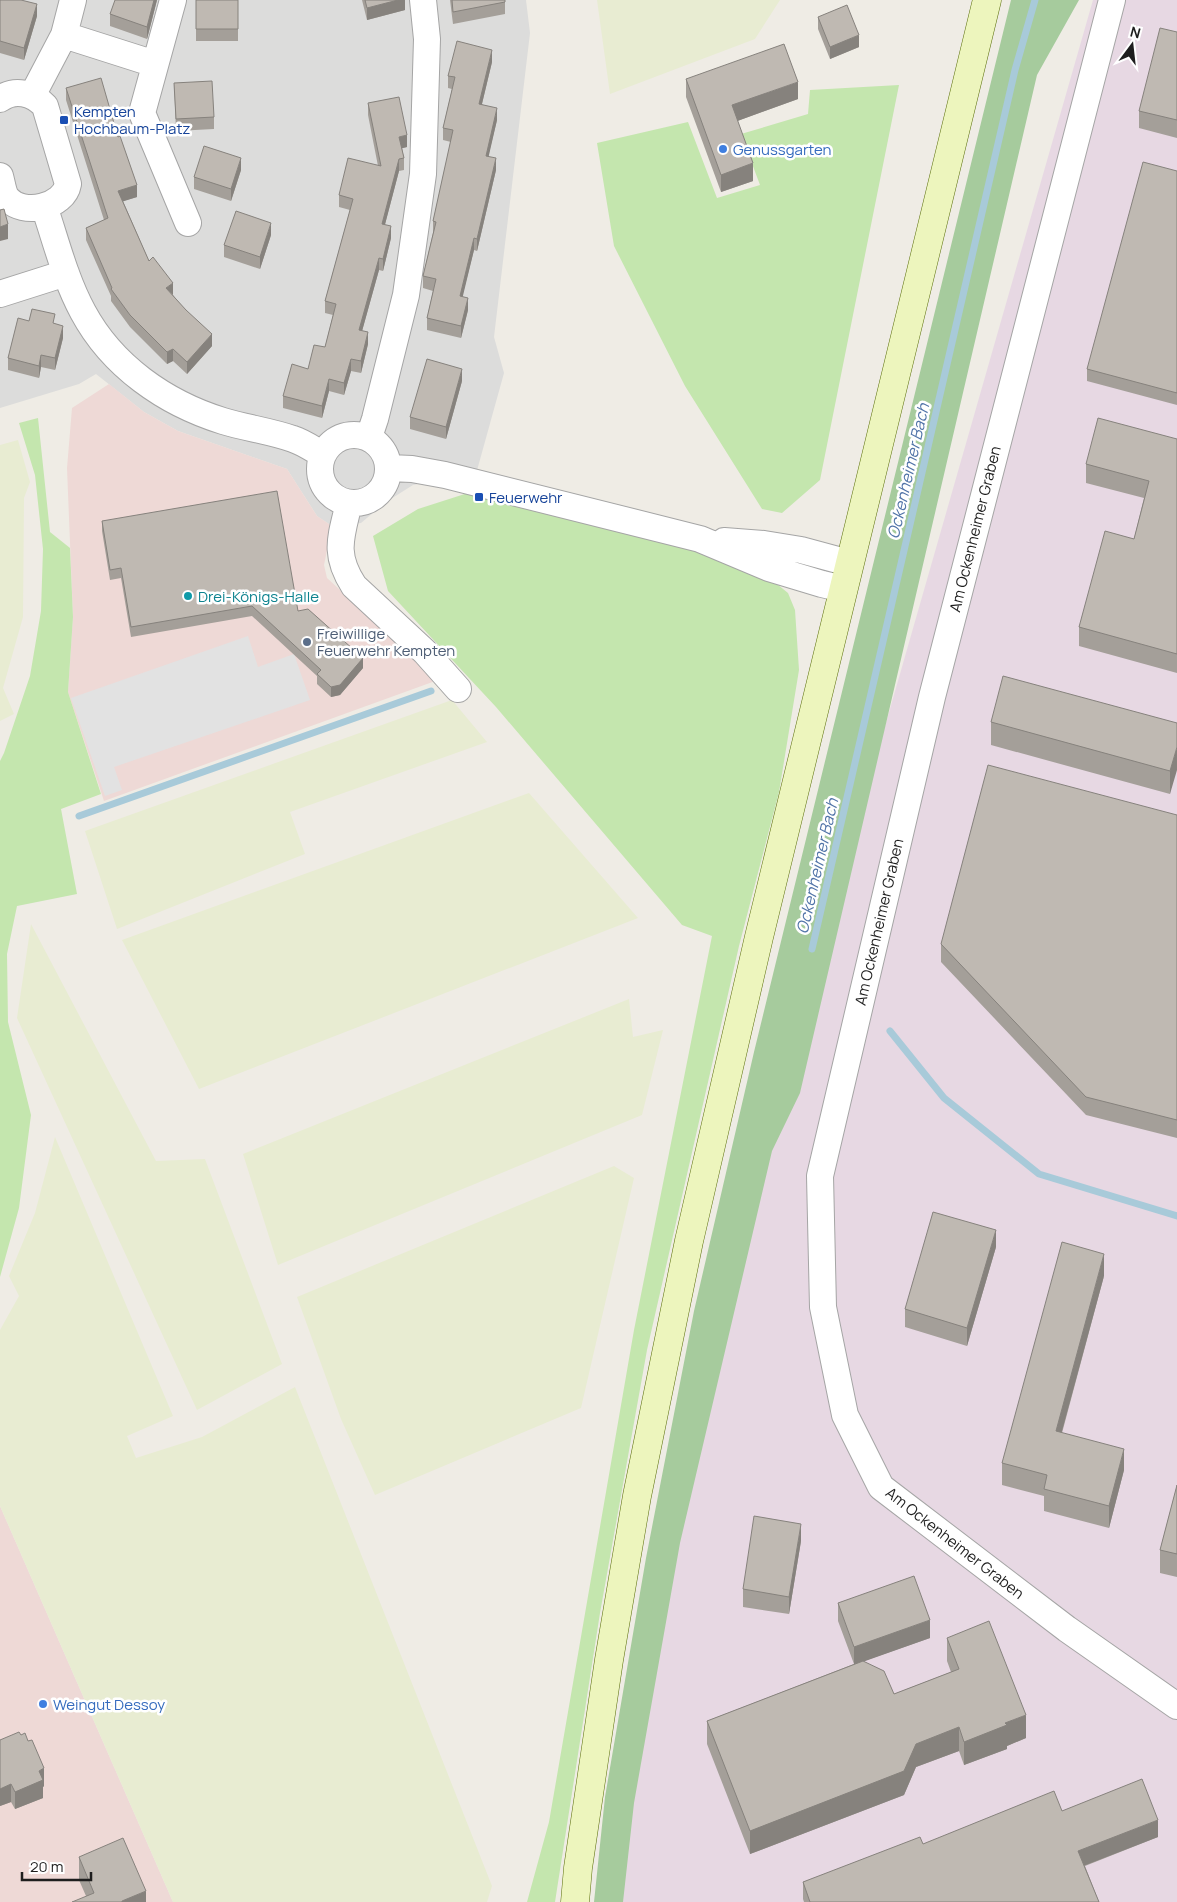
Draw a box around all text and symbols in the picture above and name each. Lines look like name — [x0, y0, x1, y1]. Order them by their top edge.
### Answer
north arrow — [1107, 20, 1157, 70]
text: N — [1128, 21, 1143, 42]
place label: Kempten Hochbaum-Platz — [74, 101, 190, 139]
marker: Kempten Hochbaum-Platz — [58, 114, 70, 126]
place label: Genussgarten — [733, 139, 832, 160]
marker: Genussgarten — [717, 143, 729, 155]
water label: Ockenheimer Bach — [882, 401, 934, 541]
street label: Am Ockenheimer Graben — [944, 444, 1006, 614]
place label: Feuerwehr — [489, 487, 563, 508]
marker: Feuerwehr — [473, 491, 485, 503]
place label: Drei-Königs-Halle — [198, 586, 319, 607]
marker: Drei-Königs-Halle — [182, 590, 194, 602]
place label: Freiwillige Feuerwehr Kempten — [317, 623, 455, 661]
marker: Freiwillige Feuerwehr Kempten — [301, 636, 313, 648]
water label: Ockenheimer Bach — [791, 796, 843, 936]
street label: Am Ockenheimer Graben — [850, 836, 908, 1007]
street label: Am Ockenheimer Graben — [881, 1482, 1029, 1604]
place label: Weingut Dessoy — [53, 1694, 165, 1715]
marker: Weingut Dessoy — [37, 1698, 49, 1710]
scale bar — [22, 1850, 91, 1882]
text: 20 m — [30, 1856, 63, 1877]

